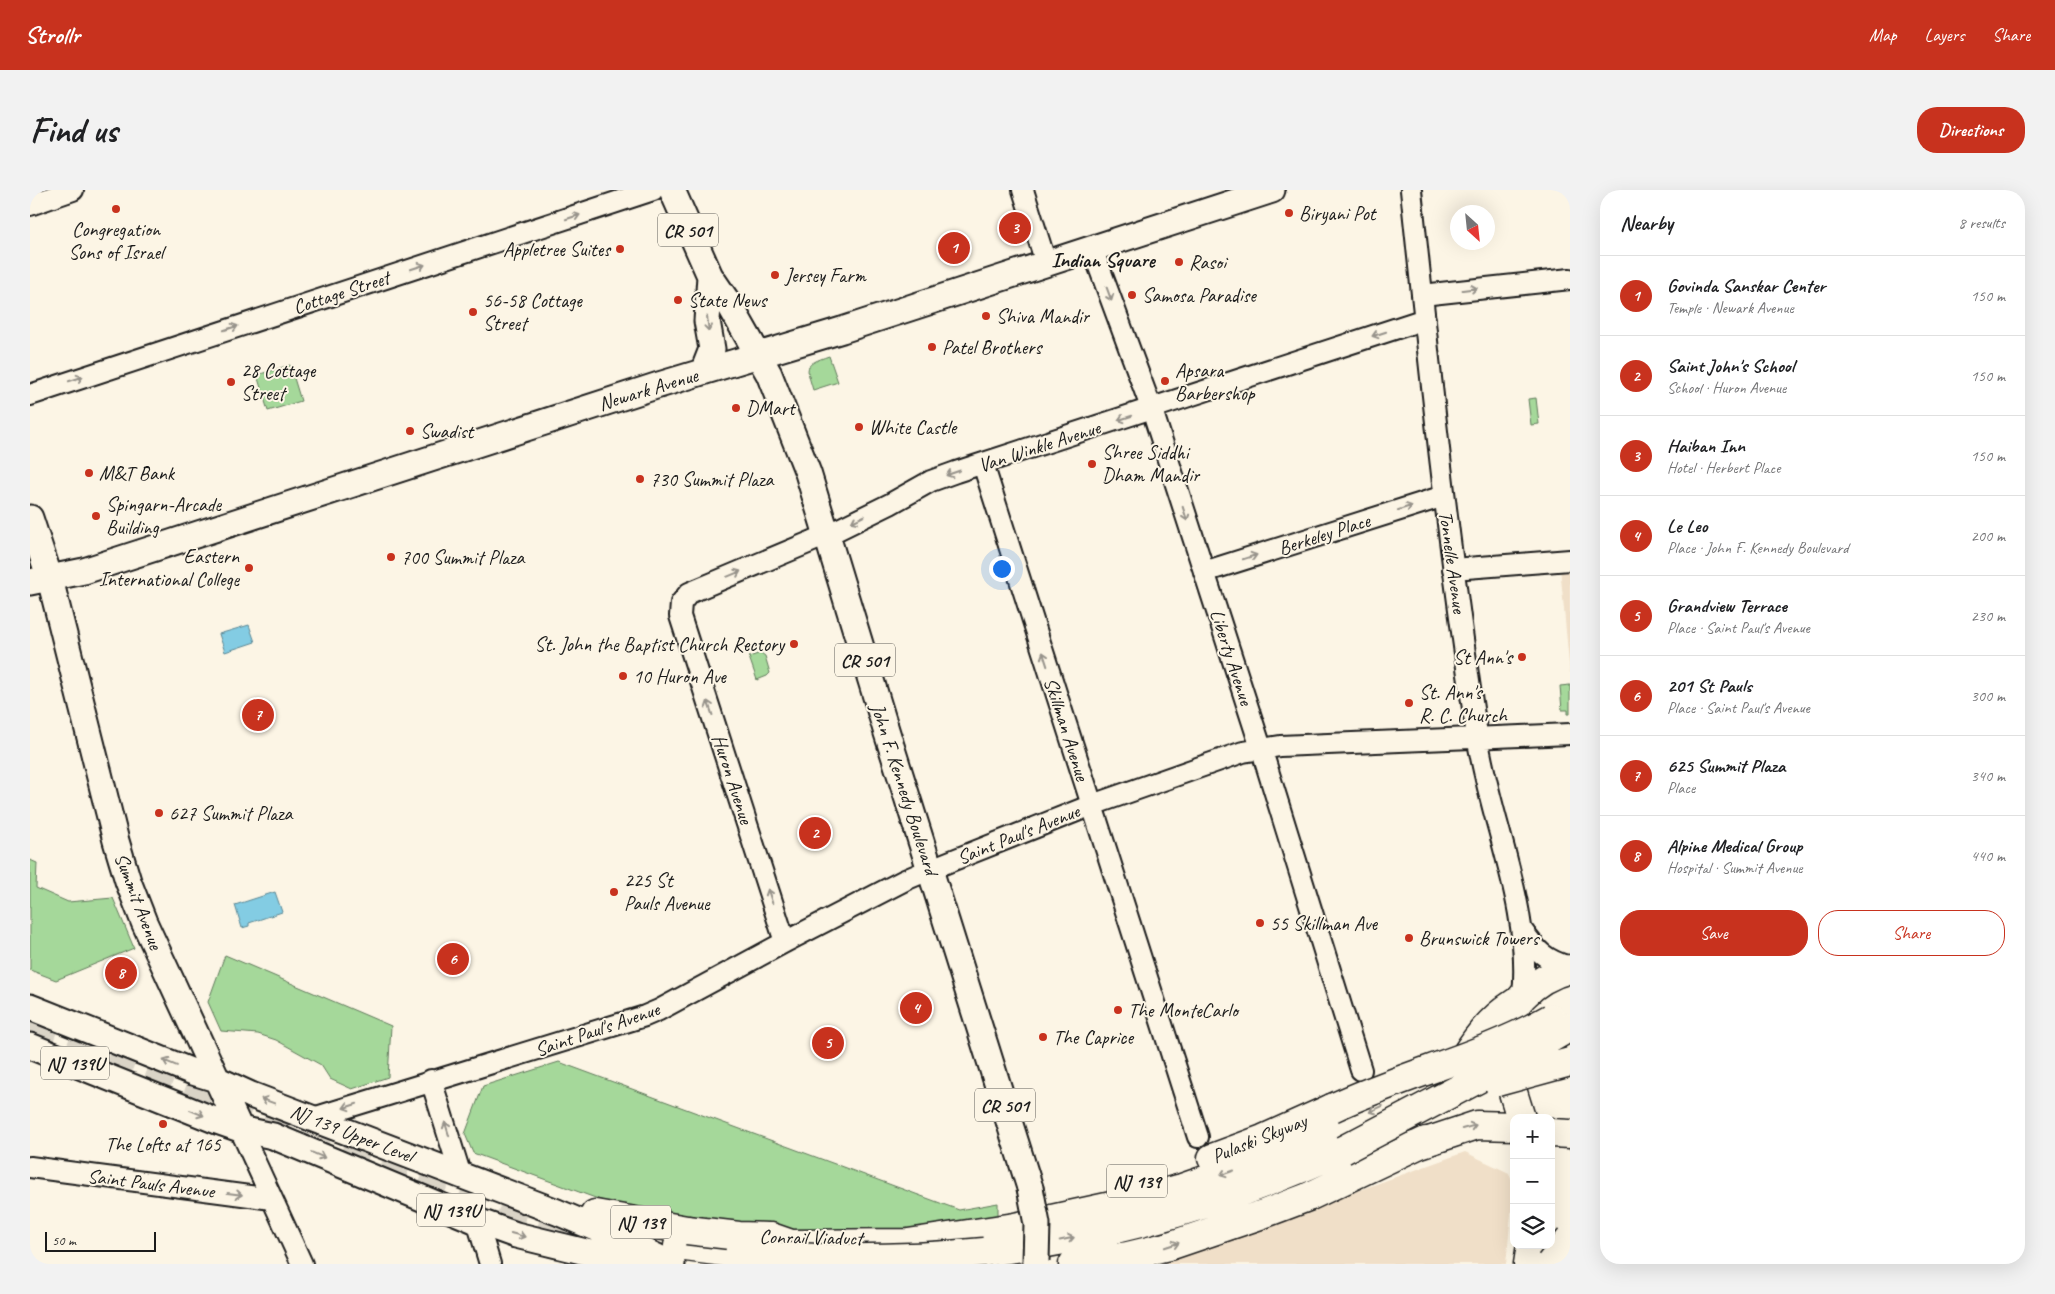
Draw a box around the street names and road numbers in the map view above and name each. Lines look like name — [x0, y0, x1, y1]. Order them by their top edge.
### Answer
road number: CR 501 — [658, 214, 718, 246]
street label: Cottage Street — [290, 264, 396, 320]
street label: Newark Avenue — [596, 362, 702, 416]
street label: Van Winkle Avenue — [975, 415, 1105, 478]
street label: Berkeley Place — [1275, 507, 1375, 561]
street label: Tonnelle Avenue — [1433, 509, 1472, 616]
street label: Liberty Avenue — [1204, 606, 1259, 710]
road number: CR 501 — [835, 644, 895, 676]
street label: Skillman Avenue — [1038, 674, 1095, 785]
street label: John F. Kennedy Boulevard — [865, 699, 945, 881]
street label: Huron Avenue — [706, 731, 759, 828]
street label: Saint Paul's Avenue — [953, 798, 1084, 870]
street label: Summit Avenue — [109, 849, 169, 954]
street label: Saint Paul's Avenue — [532, 996, 664, 1062]
road number: NJ 139U — [41, 1046, 109, 1080]
road number: CR 501 — [975, 1088, 1035, 1122]
street label: NJ 139 Upper Level — [287, 1099, 420, 1170]
street label: Pulaski Skyway — [1208, 1107, 1312, 1169]
street label: Saint Pauls Avenue — [86, 1163, 217, 1204]
road number: NJ 139 — [1107, 1164, 1167, 1198]
road number: NJ 139U — [417, 1194, 485, 1226]
road number: NJ 139 — [611, 1206, 671, 1238]
street label: Conrail Viaduct — [759, 1224, 866, 1251]

